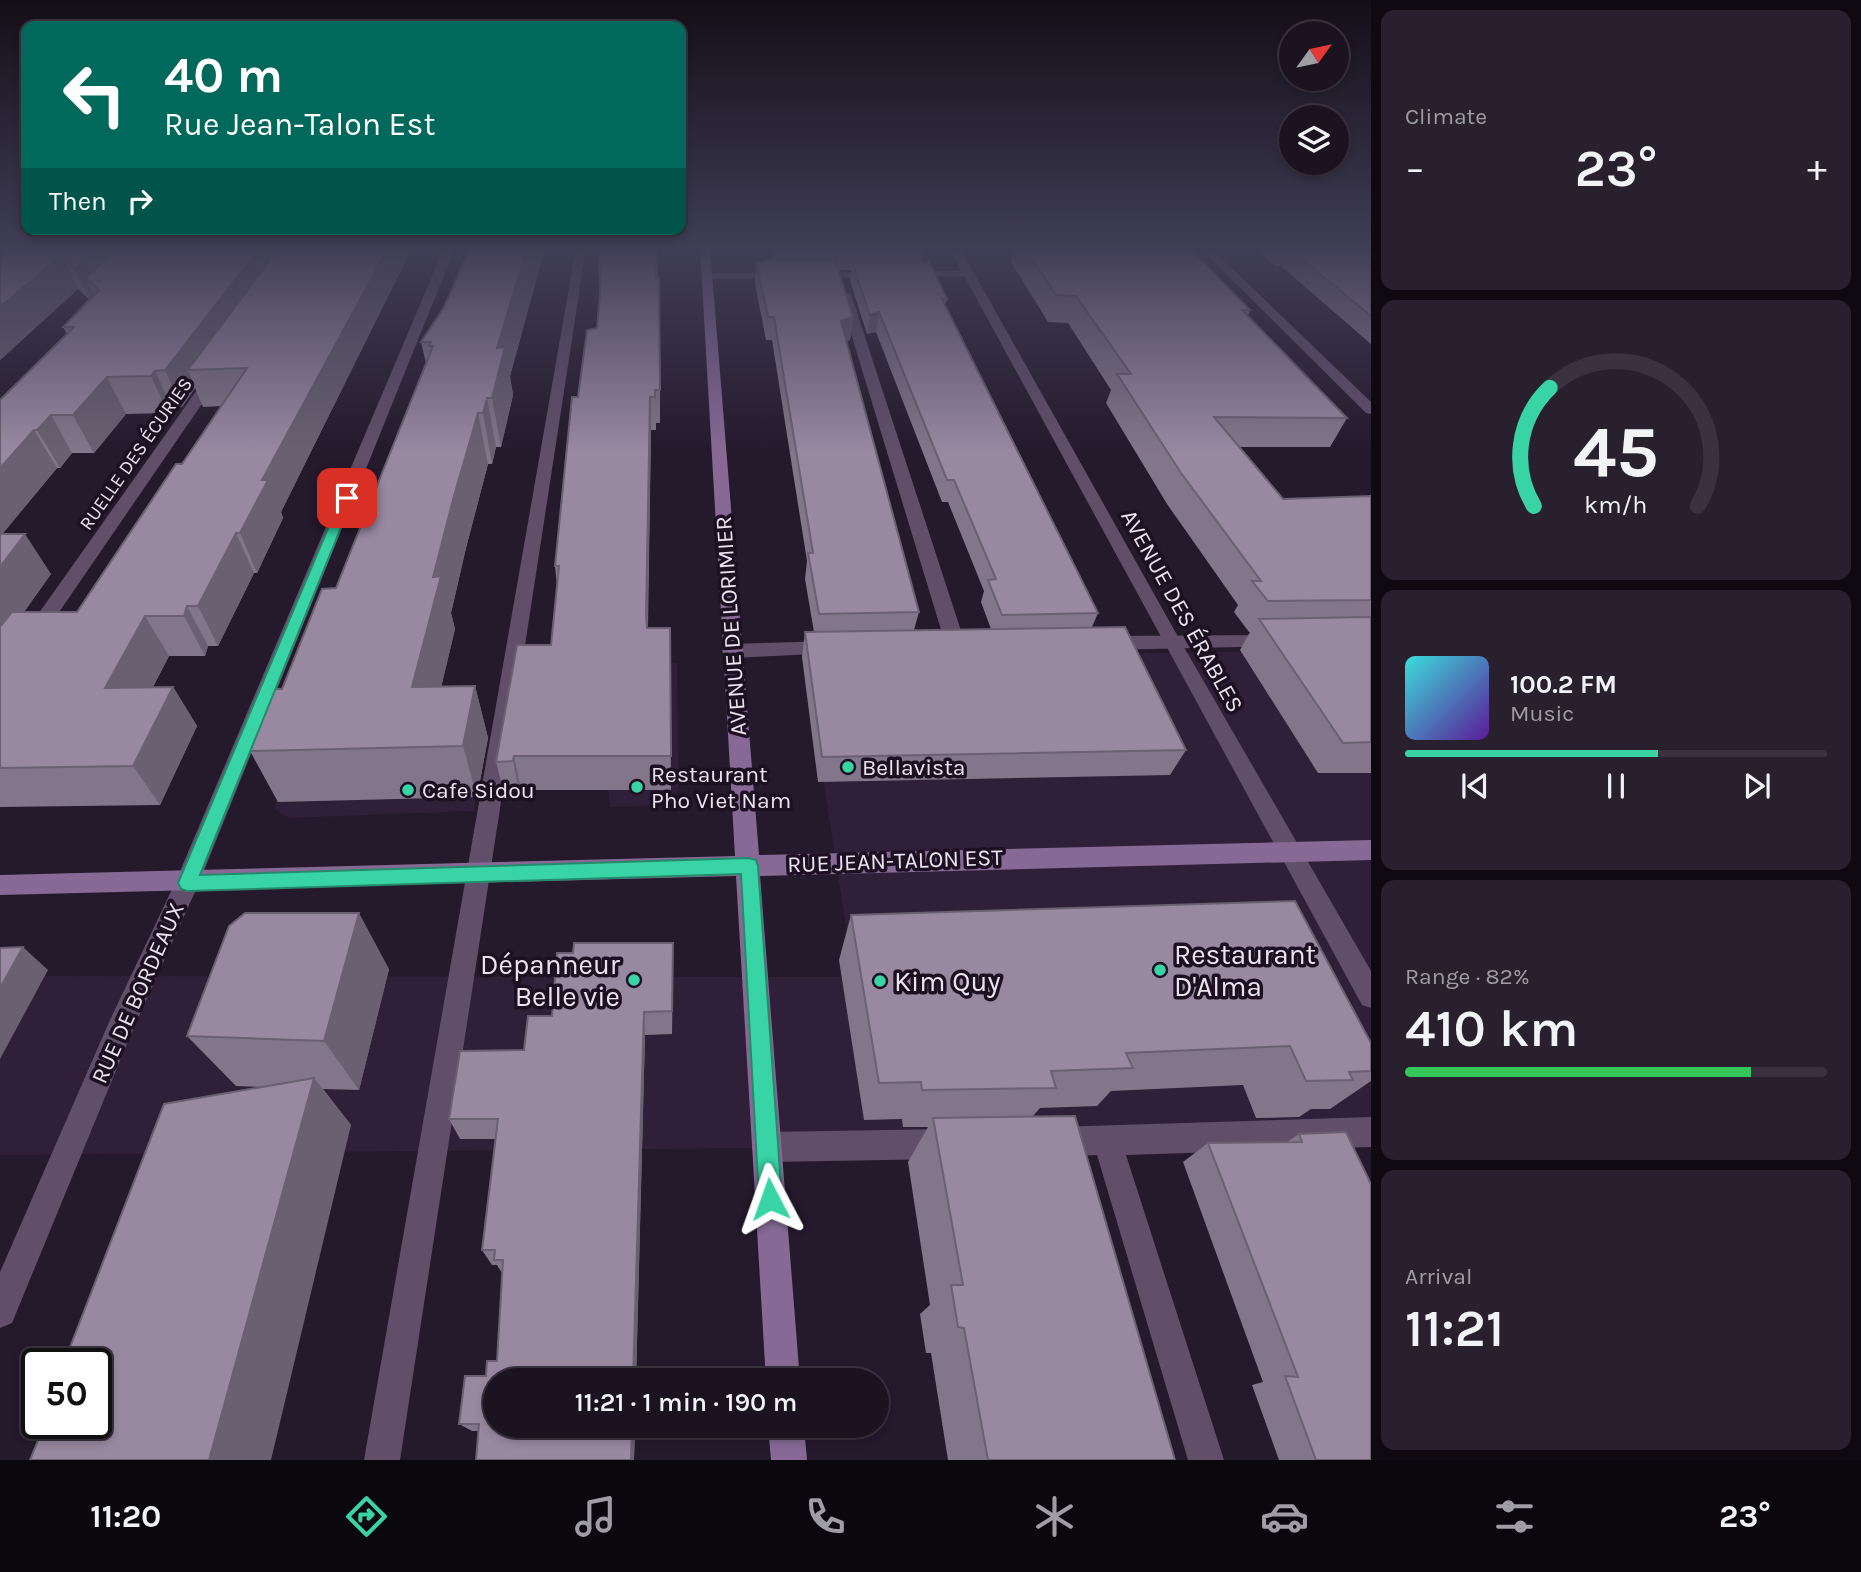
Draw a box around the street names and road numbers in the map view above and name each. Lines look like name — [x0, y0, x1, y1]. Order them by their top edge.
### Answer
street label: RUELLE DES ÉCURIES — [74, 373, 197, 534]
street label: AVENUE DES ÉRABLES — [1115, 505, 1249, 717]
street label: AVENUE DE LORIMIER — [710, 515, 752, 737]
street label: RUE JEAN-TALON EST — [787, 844, 1004, 878]
street label: RUE DE BORDEAUX — [86, 898, 190, 1088]

